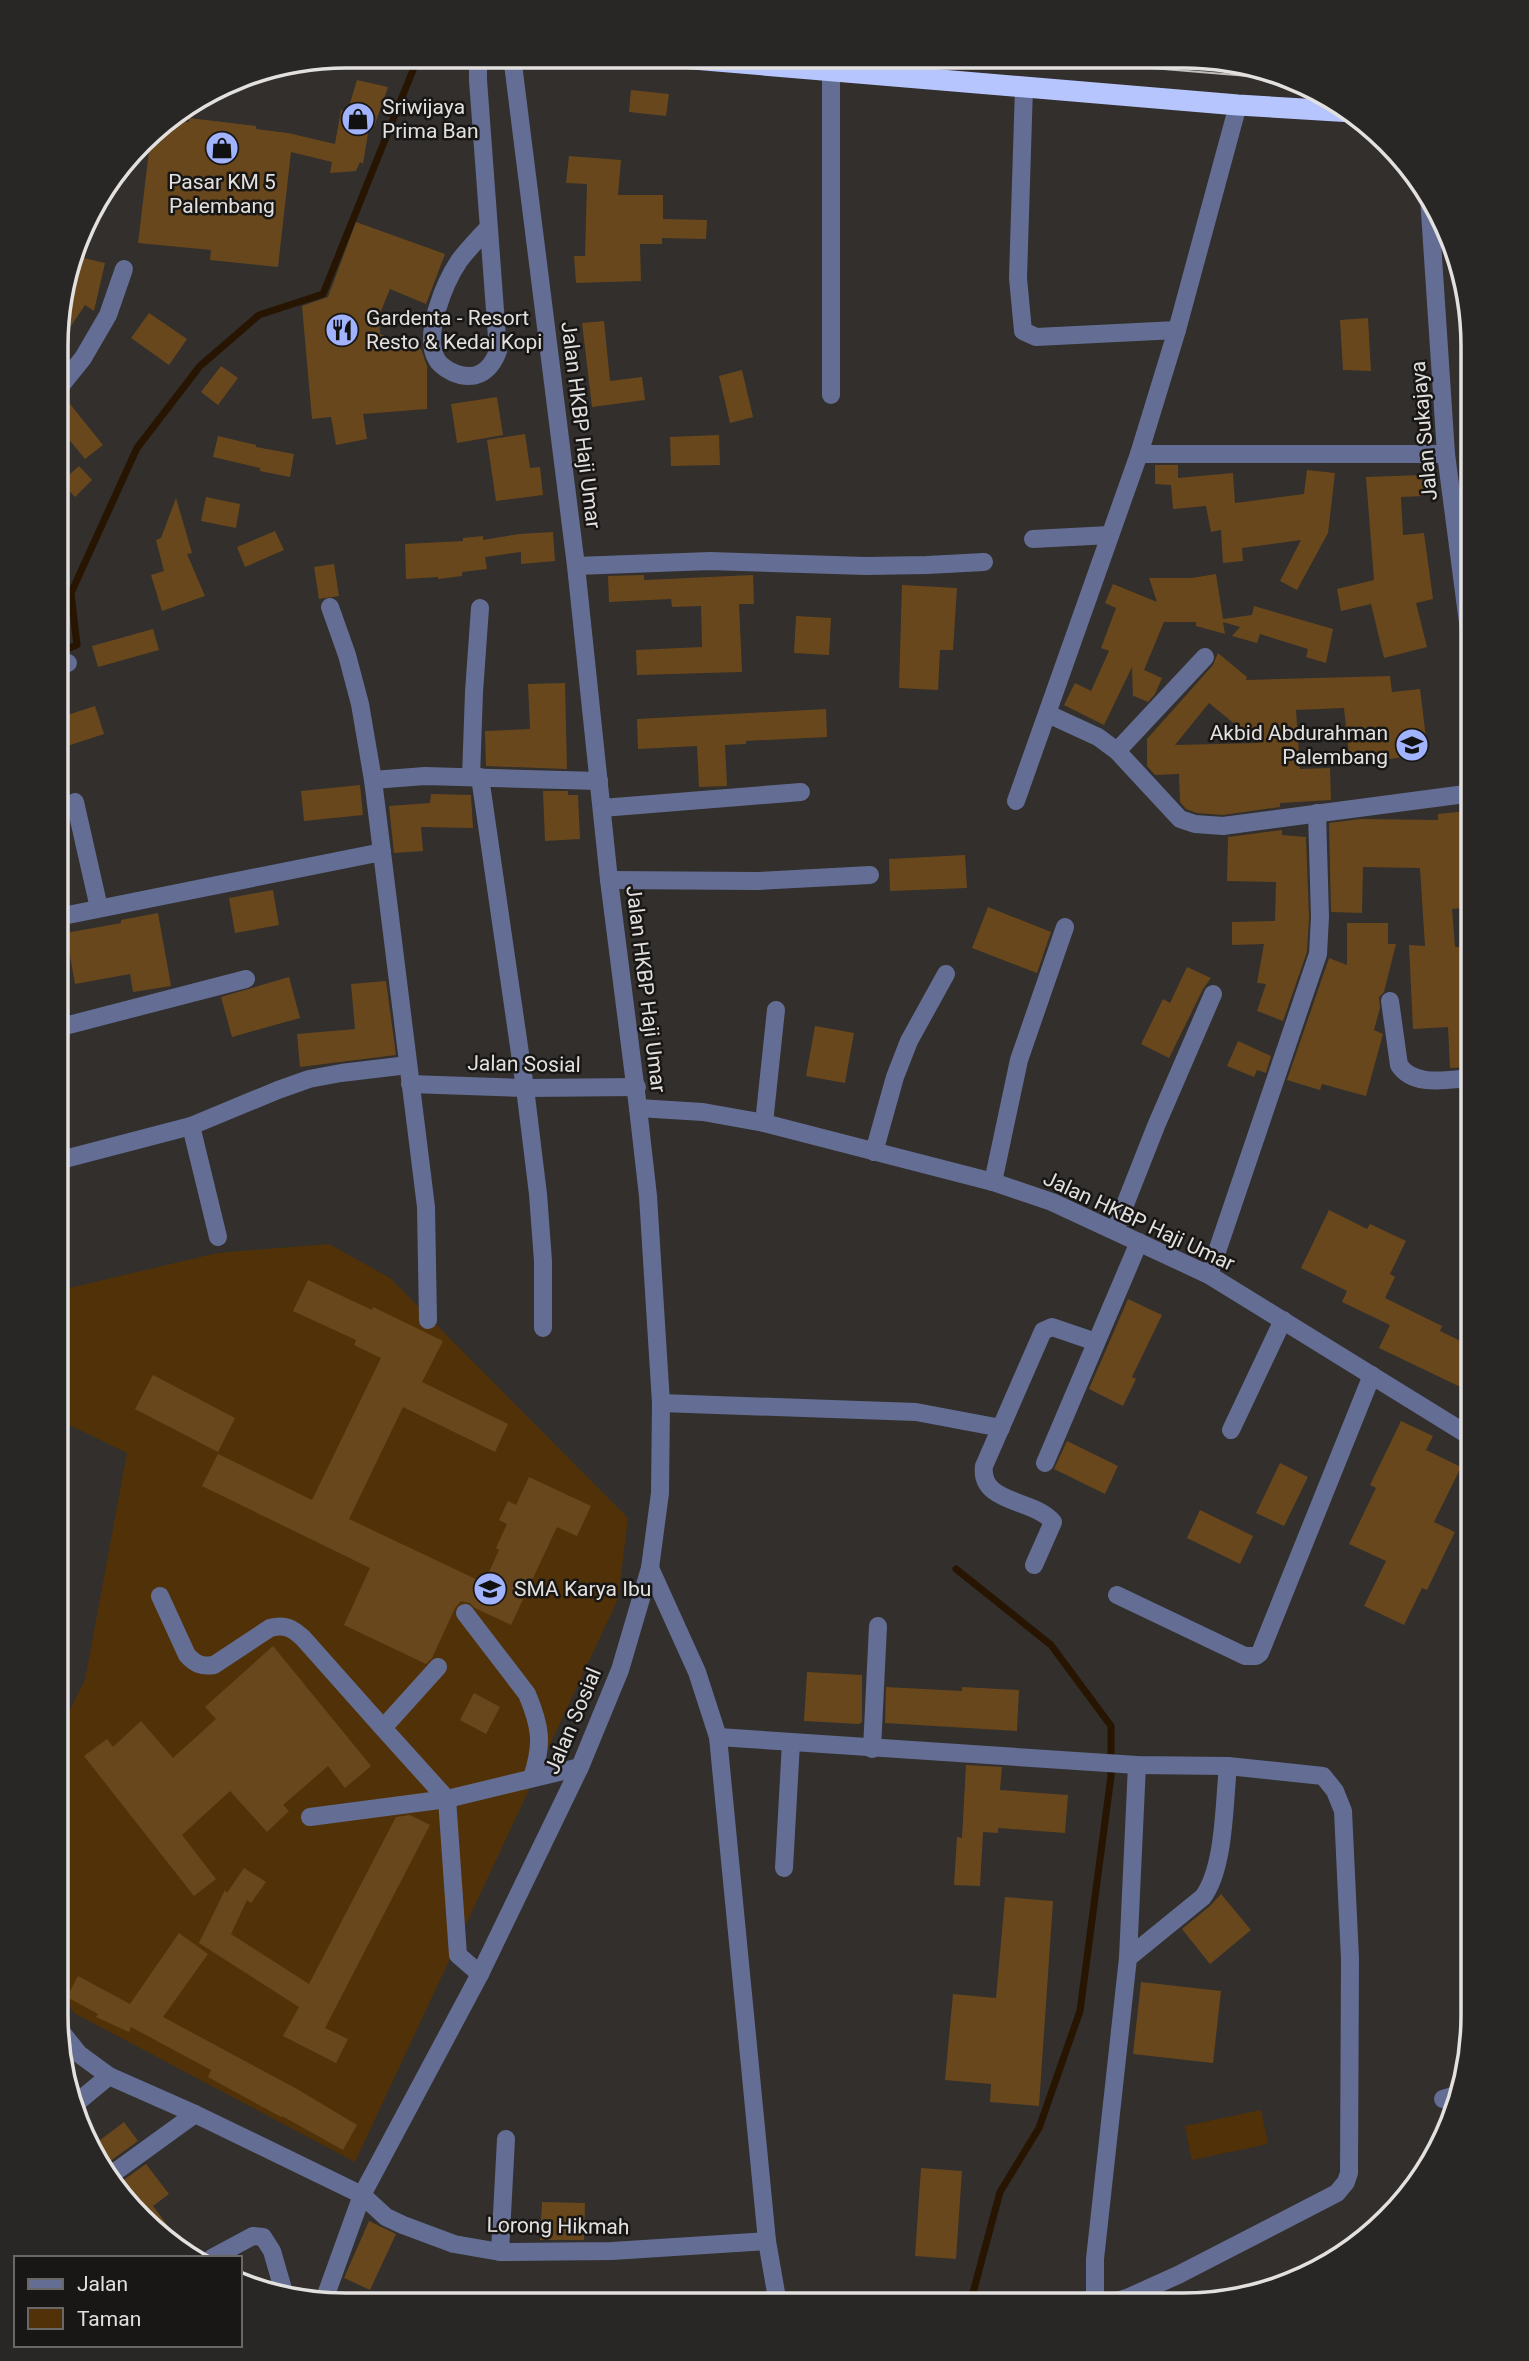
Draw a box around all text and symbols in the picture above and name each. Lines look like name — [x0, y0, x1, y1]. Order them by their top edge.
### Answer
place label: Sriwijaya Prima Ban — [382, 95, 479, 143]
shop icon: Sriwijaya Prima Ban — [339, 100, 377, 138]
shop icon: Pasar KM 5 Palembang — [203, 129, 241, 167]
place label: Pasar KM 5 Palembang — [168, 170, 276, 218]
place label: Gardenta - Resort Resto & Kedai Kopi — [366, 306, 542, 354]
restaurant icon: Gardenta - Resort Resto & Kedai Kopi — [323, 311, 361, 349]
street label: Jalan HKBP Haji Umar — [556, 320, 606, 530]
street label: Jalan Sukajaya — [1406, 360, 1442, 502]
place label: Akbid Abdurahman Palembang — [1210, 721, 1388, 769]
school or university icon: Akbid Abdurahman Palembang — [1393, 726, 1431, 764]
street label: Jalan HKBP Haji Umar — [621, 884, 671, 1094]
street label: Jalan Sosial — [467, 1051, 581, 1077]
street label: Jalan HKBP Haji Umar — [1040, 1166, 1238, 1276]
school or university icon: SMA Karya Ibu — [471, 1570, 509, 1608]
place label: SMA Karya Ibu — [514, 1577, 651, 1601]
street label: Jalan Sosial — [540, 1664, 606, 1778]
street label: Lorong Hikmah — [486, 2213, 630, 2239]
legend — [14, 2256, 242, 2347]
text: Jalan — [77, 2272, 128, 2296]
text: Taman — [77, 2307, 141, 2331]

